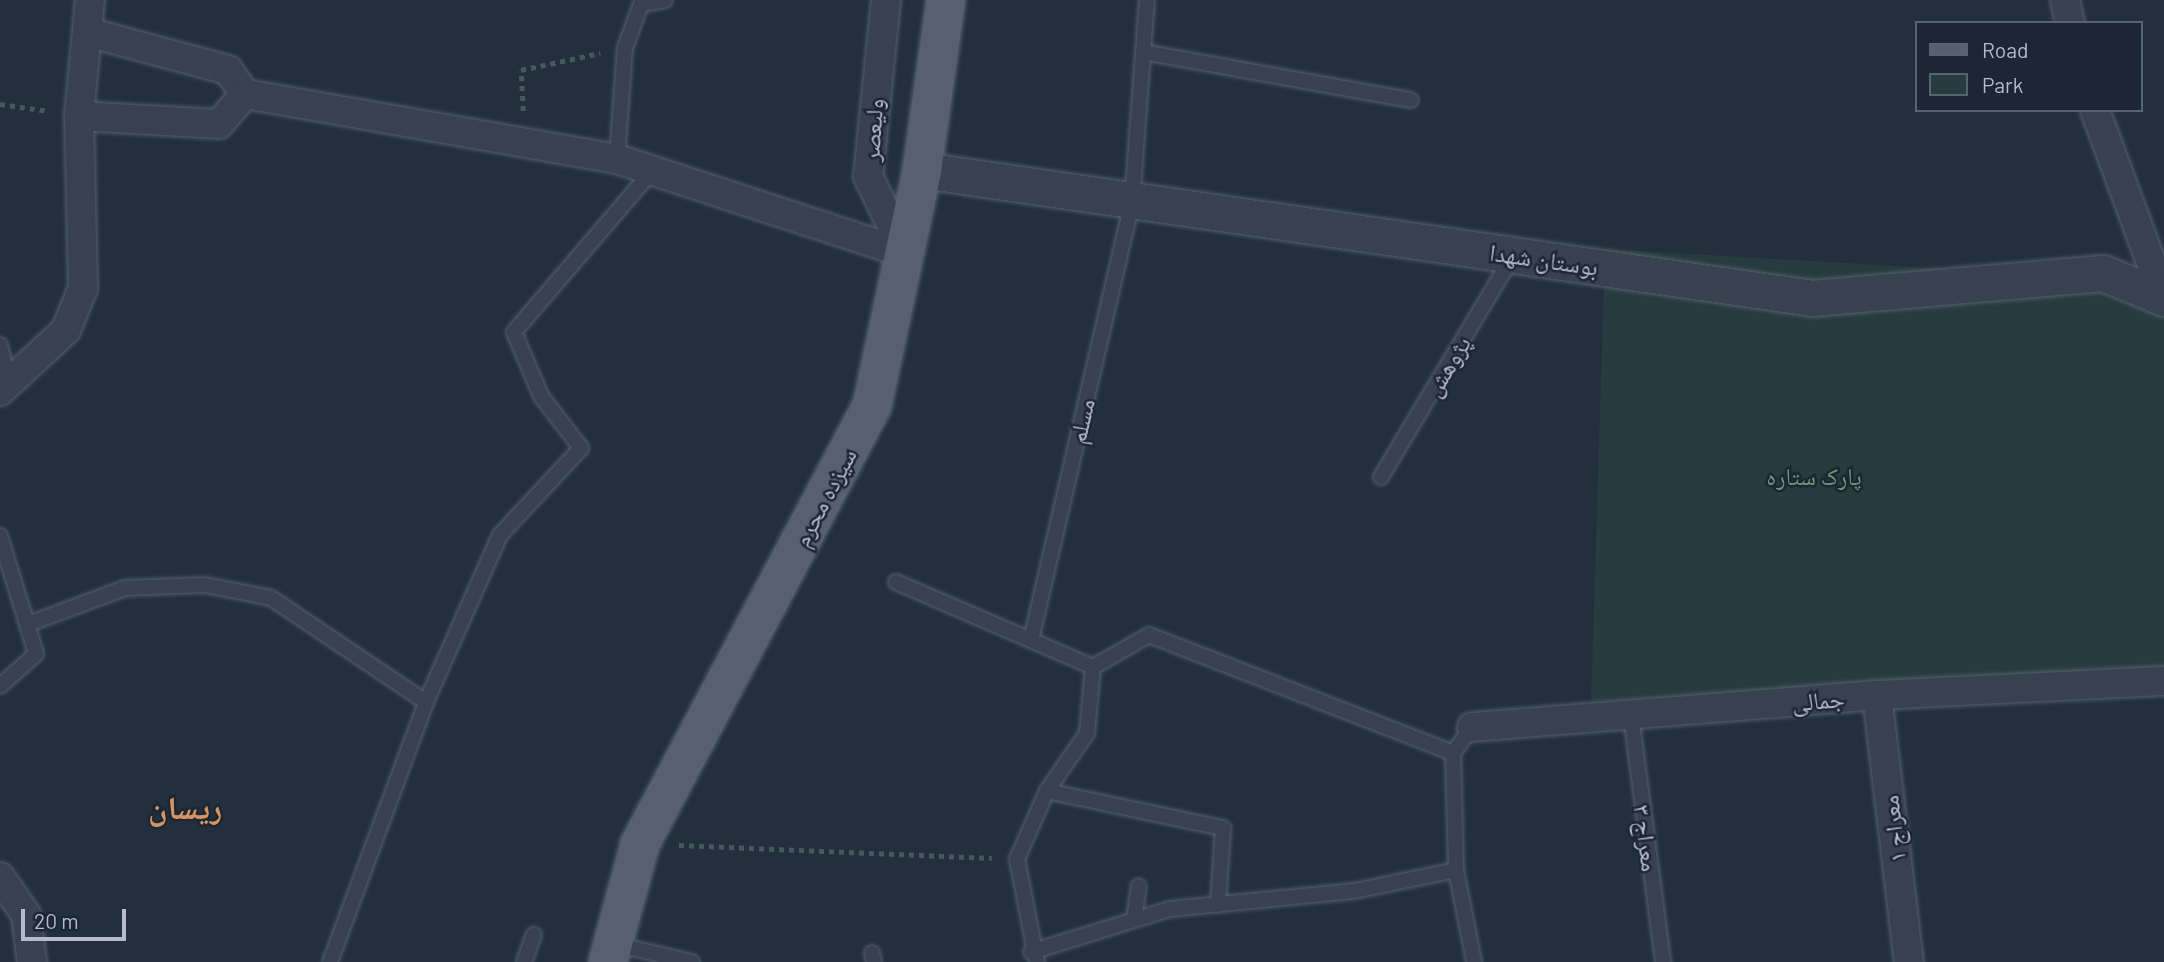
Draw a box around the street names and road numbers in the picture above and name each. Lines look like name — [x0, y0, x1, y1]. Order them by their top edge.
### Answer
street label: ولیعصر — [855, 97, 889, 163]
street label: بوستان شهدا — [1488, 237, 1600, 281]
street label: پژوهش — [1418, 330, 1476, 402]
street label: مسلم — [1062, 396, 1100, 446]
street label: سیزده محرم — [786, 443, 862, 551]
street label: جمالی — [1790, 683, 1846, 717]
street label: معراج ۱ — [1875, 794, 1911, 864]
street label: معراج ۳ — [1629, 803, 1665, 873]

